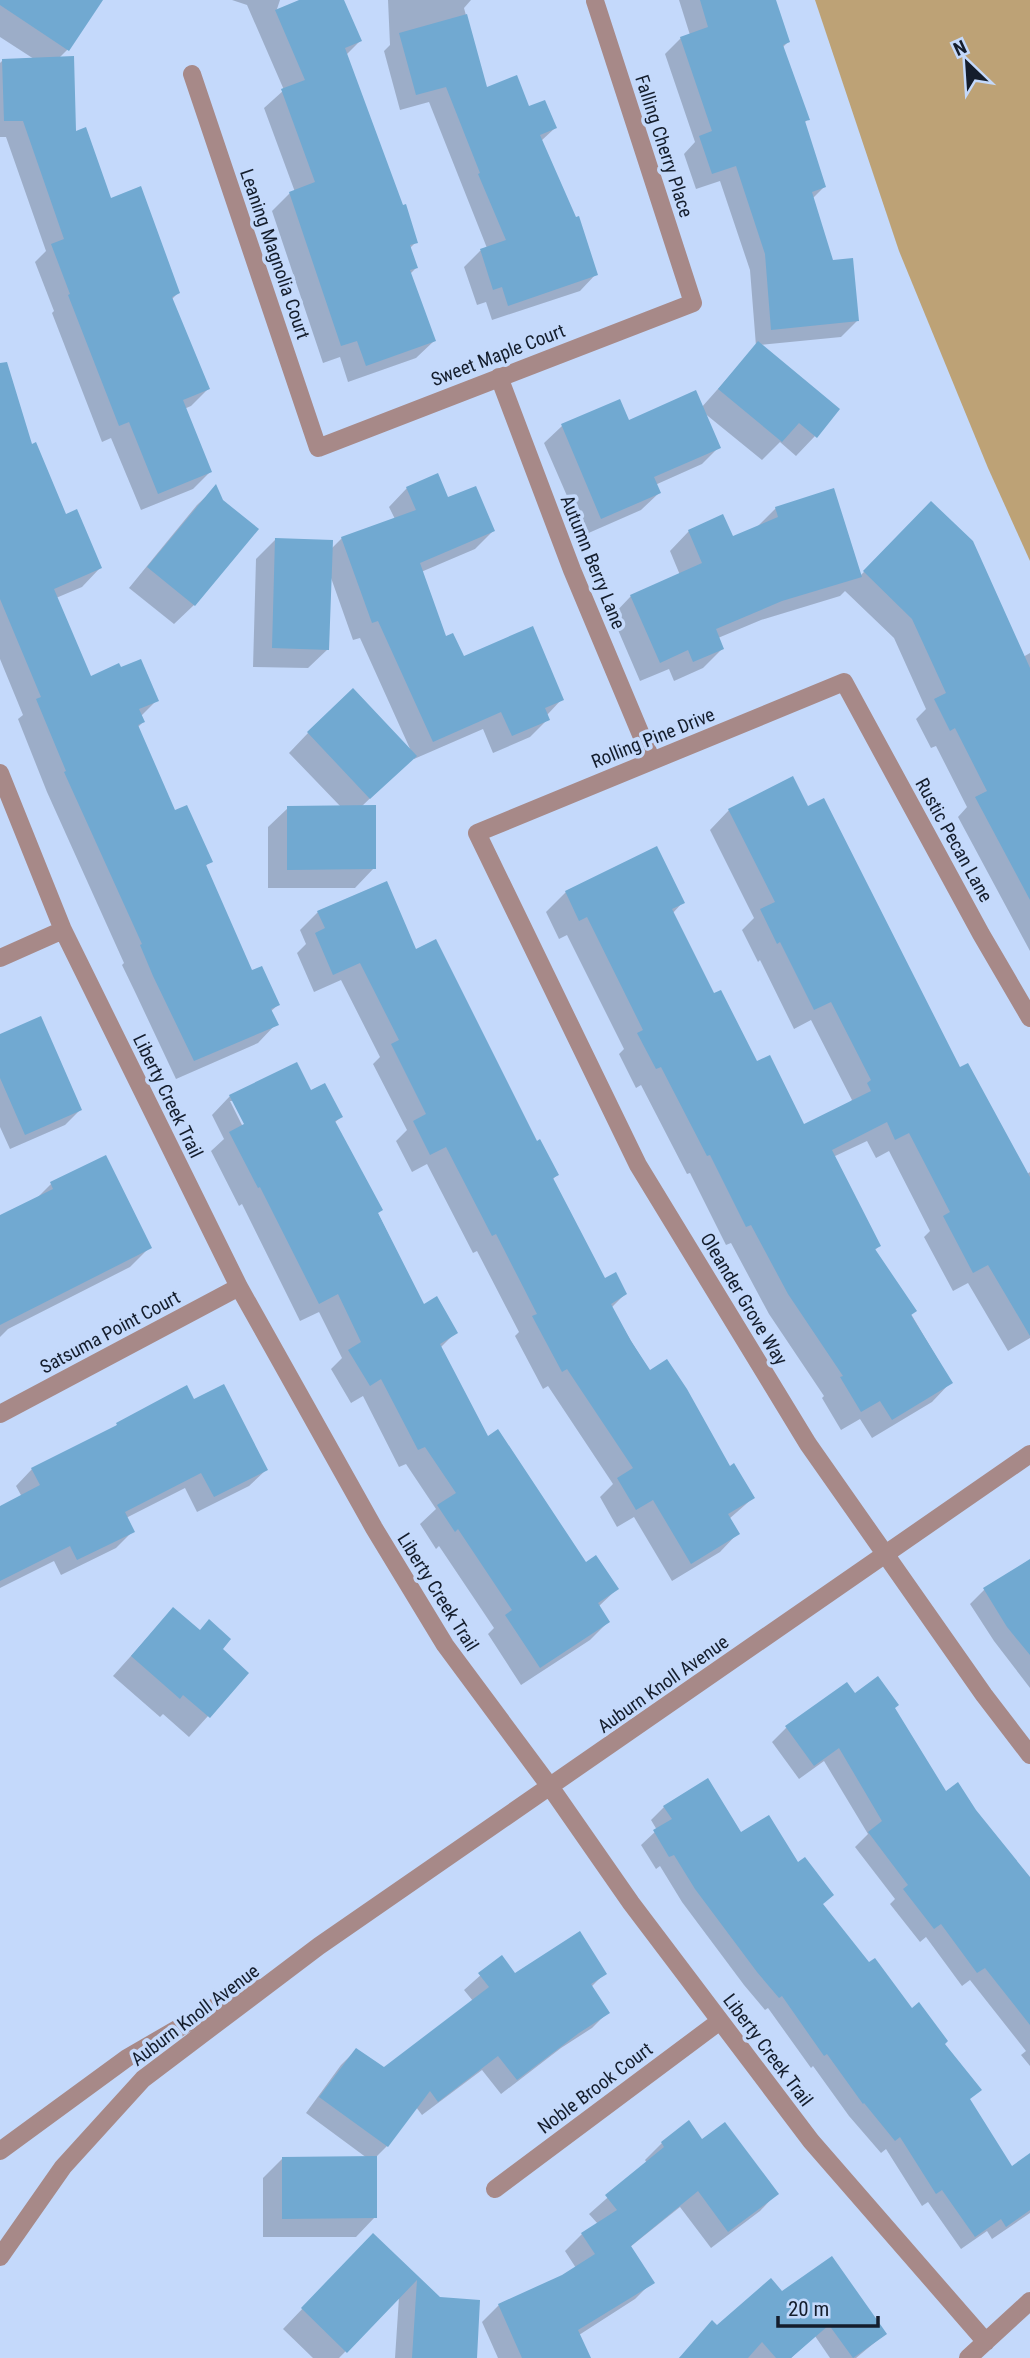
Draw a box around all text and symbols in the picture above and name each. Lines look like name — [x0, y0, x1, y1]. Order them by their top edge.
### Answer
north arrow — [932, 28, 1002, 98]
text: N — [950, 35, 970, 61]
street label: Falling Cherry Place — [630, 72, 698, 220]
street label: Leaning Magnolia Court — [235, 166, 315, 342]
street label: Sweet Maple Court — [428, 319, 568, 391]
street label: Autumn Berry Lane — [556, 492, 630, 632]
street label: Rolling Pine Drive — [588, 703, 718, 773]
street label: Rustic Pecan Lane — [910, 774, 998, 906]
street label: Liberty Creek Trail — [128, 1030, 208, 1162]
street label: Oleander Grove Way — [696, 1229, 793, 1369]
street label: Satsuma Point Court — [36, 1285, 184, 1379]
street label: Liberty Creek Trail — [392, 1529, 484, 1655]
street label: Auburn Knoll Avenue — [593, 1630, 733, 1738]
street label: Auburn Knoll Avenue — [126, 1959, 264, 2071]
street label: Liberty Creek Trail — [718, 1989, 818, 2111]
street label: Noble Brook Court — [533, 2037, 657, 2139]
scale bar — [778, 2284, 878, 2328]
text: 20 m — [788, 2297, 829, 2321]

